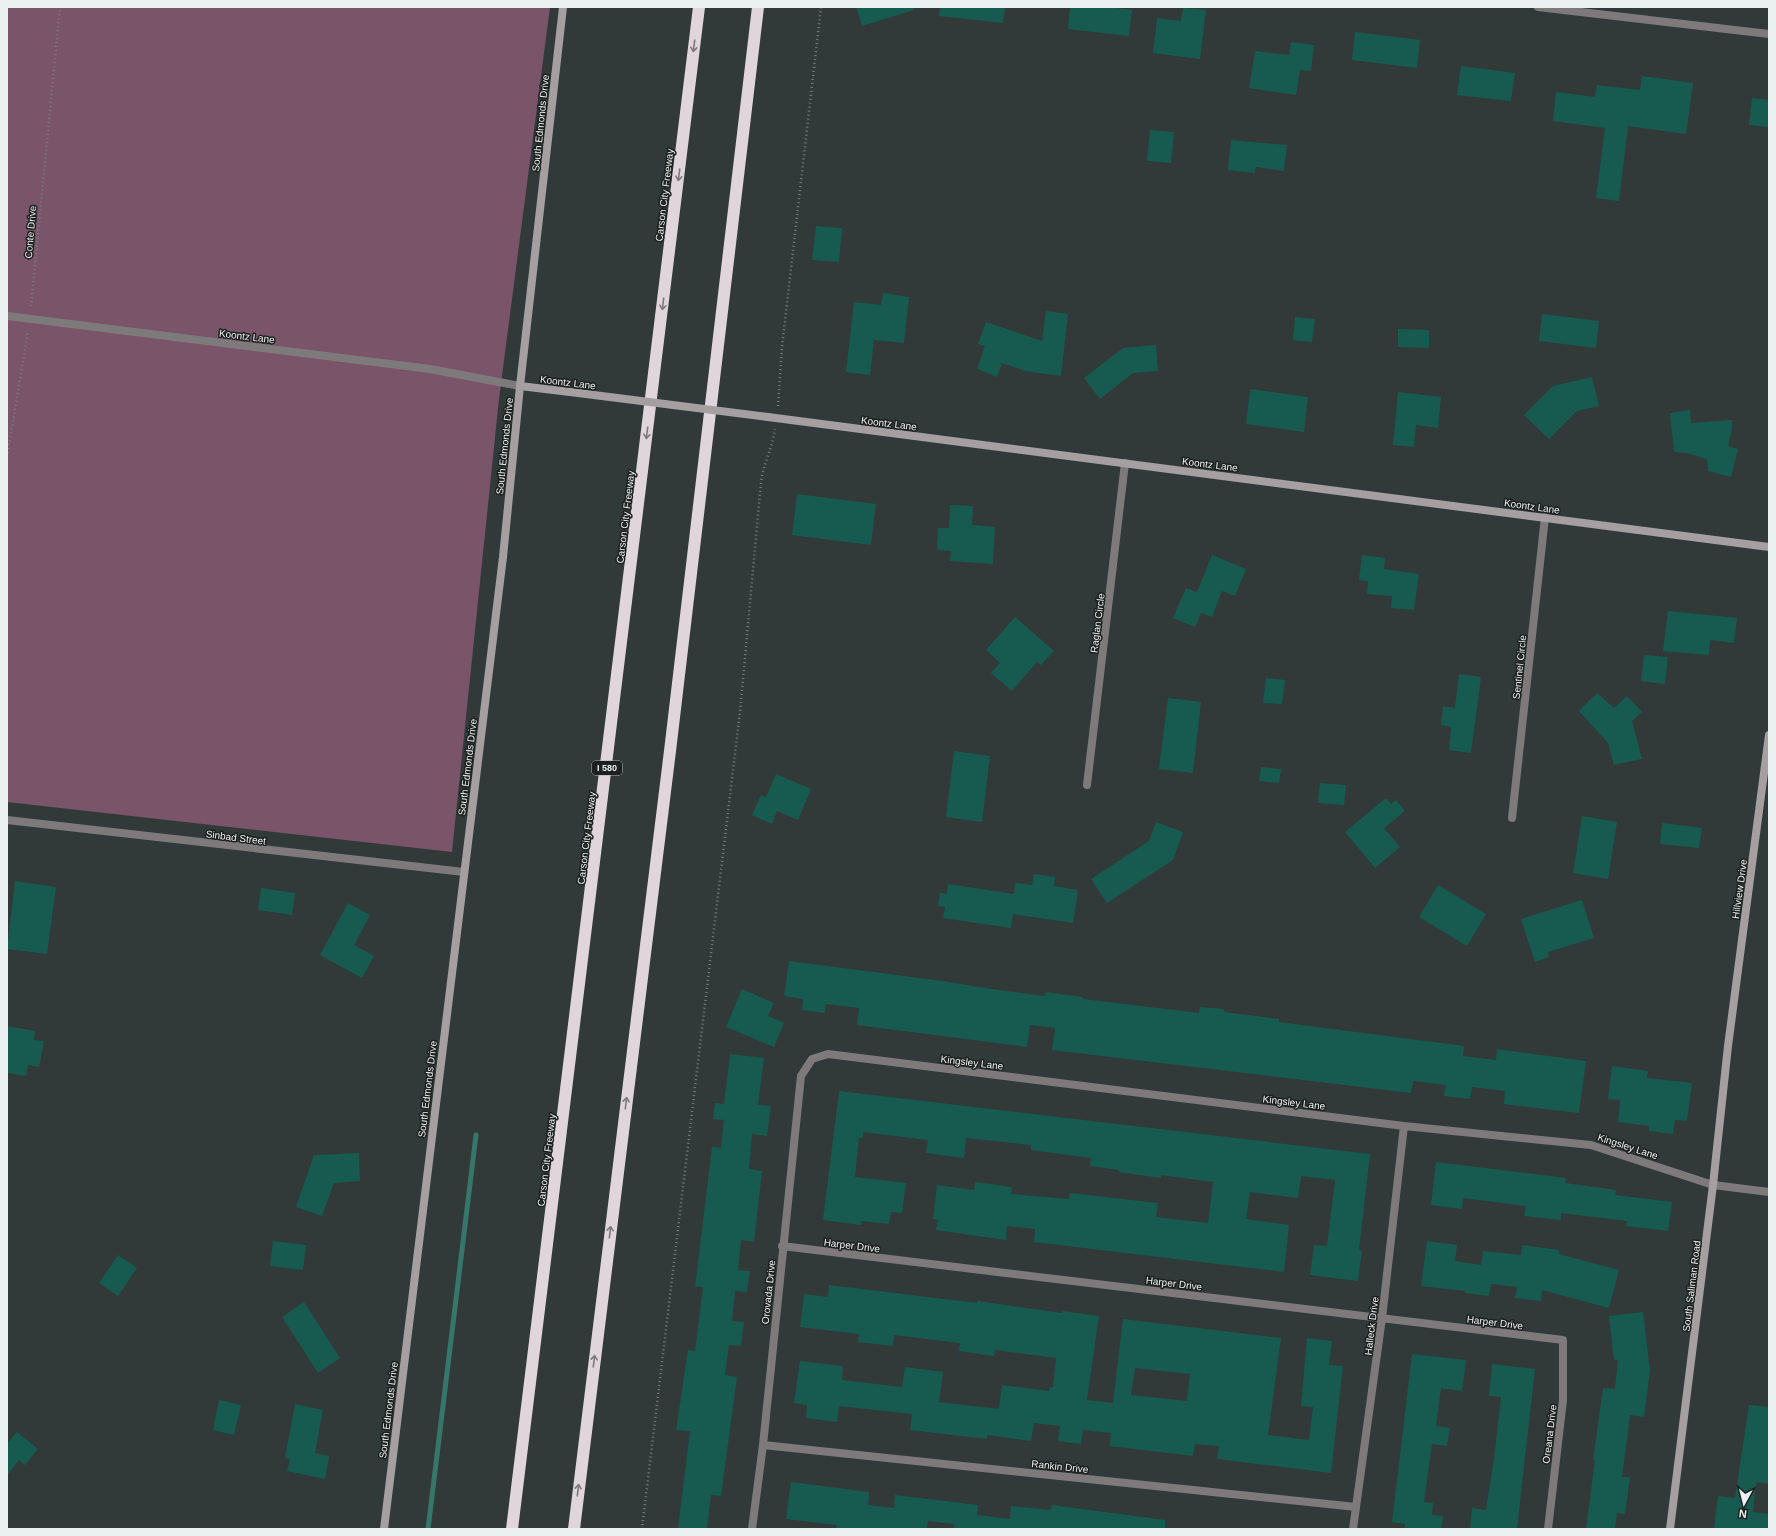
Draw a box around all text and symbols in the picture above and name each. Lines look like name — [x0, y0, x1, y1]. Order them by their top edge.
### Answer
one-way arrow — [691, 39, 698, 52]
street label: South Edmonds Drive — [530, 74, 551, 172]
street label: Carson City Freeway — [653, 148, 676, 242]
one-way arrow — [675, 168, 683, 181]
street label: Conte Drive — [23, 205, 38, 259]
one-way arrow — [659, 297, 667, 310]
street label: Koontz Lane — [218, 328, 276, 345]
street label: Koontz Lane — [539, 374, 597, 391]
street label: South Edmonds Drive — [494, 397, 515, 495]
street label: Koontz Lane — [860, 415, 918, 432]
one-way arrow — [644, 426, 651, 439]
street label: Koontz Lane — [1181, 456, 1239, 473]
street label: Carson City Freeway — [614, 470, 637, 564]
street label: Koontz Lane — [1503, 497, 1561, 516]
street label: Raglan Circle — [1088, 592, 1107, 654]
street label: Sentinel Circle — [1511, 634, 1528, 700]
street label: South Edmonds Drive — [456, 718, 479, 816]
road number: I 580 — [592, 761, 622, 775]
street label: Carson City Freeway — [575, 791, 598, 885]
street label: Sinbad Street — [205, 828, 267, 847]
street label: Hillview Drive — [1730, 858, 1749, 920]
street label: South Edmonds Drive — [416, 1040, 439, 1138]
street label: Kingsley Lane — [940, 1053, 1004, 1072]
street label: Kingsley Lane — [1262, 1093, 1326, 1112]
one-way arrow — [623, 1097, 630, 1110]
street label: Carson City Freeway — [535, 1113, 558, 1207]
street label: Kingsley Lane — [1596, 1132, 1660, 1162]
one-way arrow — [607, 1226, 614, 1239]
street label: Harper Drive — [823, 1237, 881, 1254]
street label: South Saliman Road — [1680, 1240, 1703, 1332]
street label: Orovada Drive — [760, 1259, 777, 1325]
street label: Harper Drive — [1145, 1275, 1203, 1292]
street label: Halleck Drive — [1362, 1296, 1381, 1356]
street label: Harper Drive — [1466, 1314, 1524, 1331]
one-way arrow — [591, 1355, 598, 1368]
street label: South Edmonds Drive — [377, 1361, 400, 1459]
street label: Oreana Drive — [1540, 1403, 1559, 1464]
street label: Rankin Drive — [1031, 1458, 1089, 1475]
one-way arrow — [575, 1484, 582, 1497]
north arrow — [1724, 1484, 1764, 1524]
text: N — [1738, 1507, 1747, 1520]

